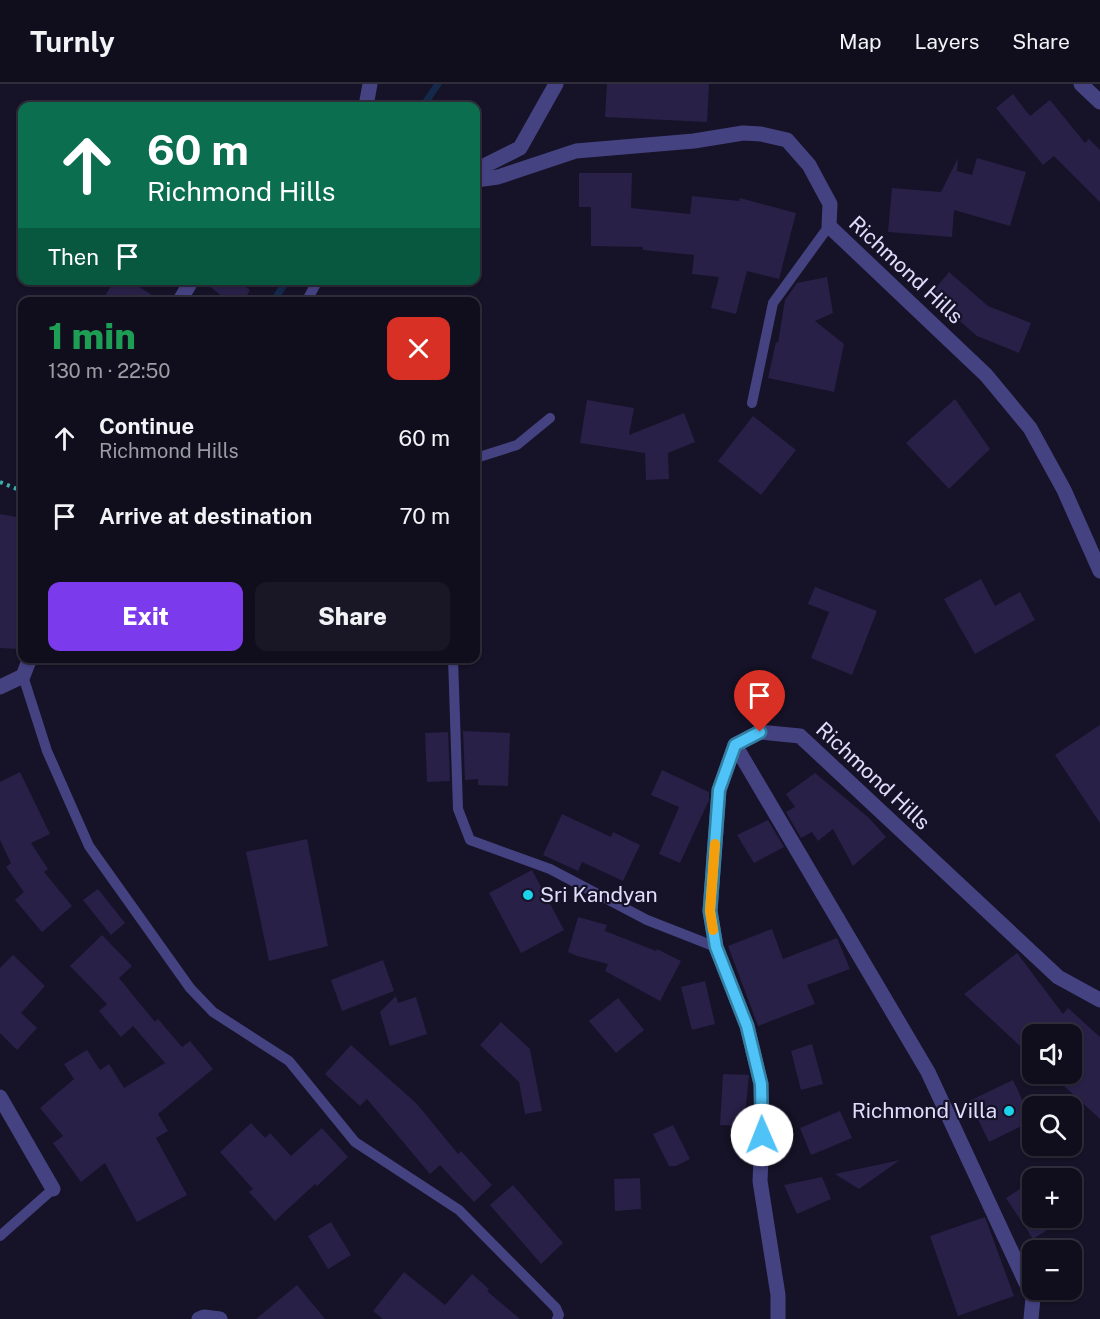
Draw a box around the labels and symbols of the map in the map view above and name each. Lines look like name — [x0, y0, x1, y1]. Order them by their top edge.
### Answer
street label: Richmond Hills — [844, 211, 968, 329]
pin — [734, 670, 785, 732]
street label: Richmond Hills — [811, 717, 935, 835]
place label: Sri Kandyan — [540, 882, 658, 907]
marker: Sri Kandyan — [521, 888, 535, 902]
place label: Richmond Villa — [852, 1098, 997, 1123]
position arrow — [730, 1103, 794, 1167]
marker: Richmond Villa — [1002, 1104, 1016, 1118]

